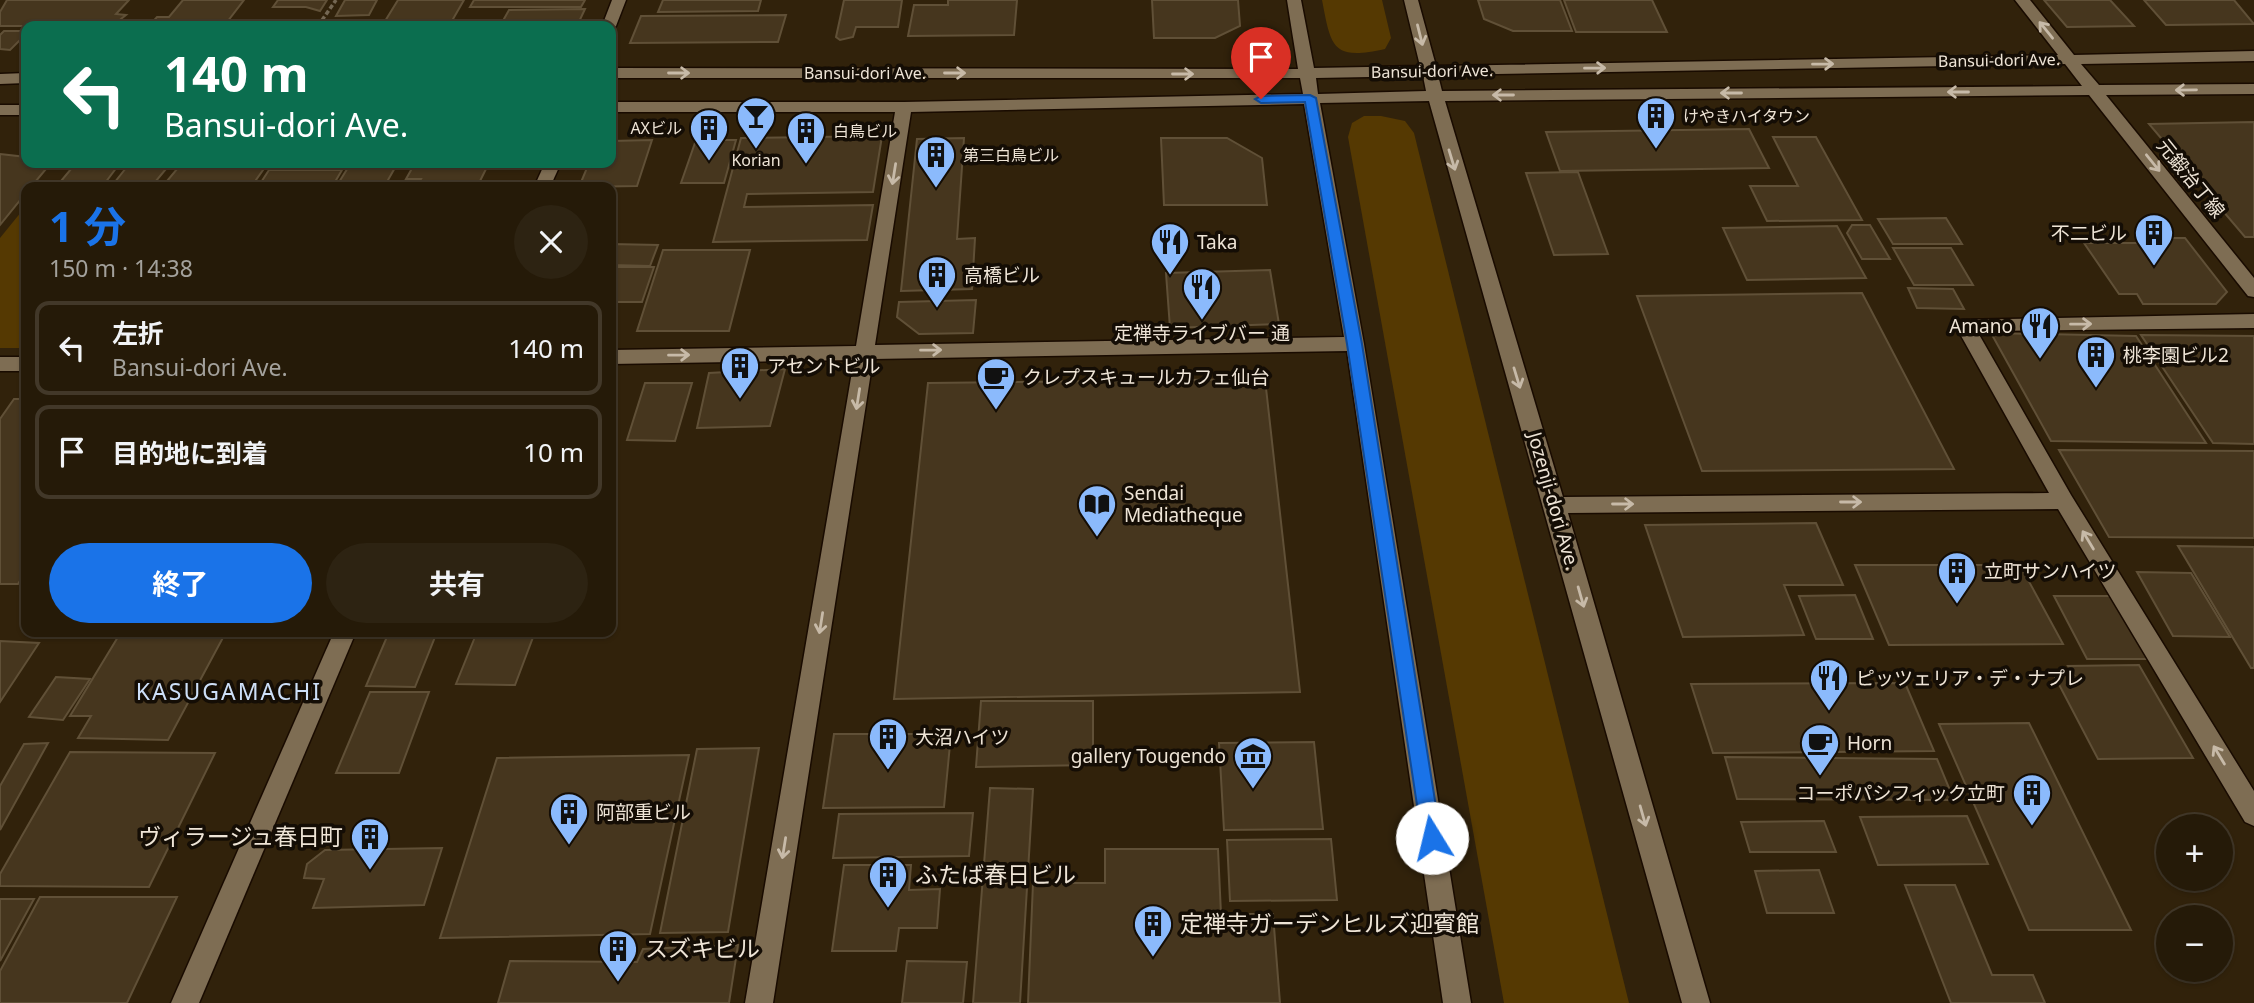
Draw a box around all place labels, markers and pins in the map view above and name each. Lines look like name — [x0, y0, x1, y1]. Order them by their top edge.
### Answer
pin — [1231, 27, 1291, 99]
bar icon: Korian — [735, 95, 777, 150]
building icon: けやきハイタウン — [1635, 95, 1677, 150]
place label: けやきハイタウン — [1683, 105, 1810, 127]
building icon: AXビル — [688, 107, 730, 162]
building icon: 白鳥ビル — [785, 110, 827, 165]
place label: AXビル — [630, 117, 682, 139]
place label: 白鳥ビル — [833, 120, 897, 142]
building icon: 第三白鳥ビル — [915, 134, 957, 189]
place label: 第三白鳥ビル — [963, 144, 1059, 166]
place label: Korian — [731, 149, 781, 171]
building icon: 不二ビル — [2133, 212, 2175, 267]
place label: 不二ビル — [2051, 220, 2127, 246]
restaurant icon: Taka — [1149, 221, 1191, 276]
place label: Taka — [1197, 229, 1238, 255]
building icon: 高橋ビル — [916, 254, 958, 309]
place label: 高橋ビル — [964, 262, 1040, 288]
restaurant icon: 定禅寺ライブバー 通 — [1181, 266, 1223, 321]
restaurant icon: Amano — [2019, 305, 2061, 360]
place label: Amano — [1949, 313, 2013, 339]
place label: 定禅寺ライブバー 通 — [1114, 320, 1290, 346]
building icon: 桃李園ビル2 — [2075, 334, 2117, 389]
place label: 桃李園ビル2 — [2123, 342, 2229, 368]
building icon: アセントビル — [719, 345, 761, 400]
place label: アセントビル — [767, 353, 881, 379]
cafe icon: クレプスキュールカフェ仙台 — [975, 356, 1017, 411]
place label: クレプスキュールカフェ仙台 — [1023, 364, 1269, 390]
place label: Sendai Mediatheque — [1124, 480, 1243, 528]
library icon: Sendai Mediatheque — [1076, 483, 1118, 538]
building icon: 立町サンハイツ — [1936, 550, 1978, 605]
place label: 立町サンハイツ — [1984, 558, 2117, 584]
restaurant icon: ピッツェリア・デ・ナプレ — [1808, 657, 1850, 712]
place label: ピッツェリア・デ・ナプレ — [1856, 665, 2084, 691]
building icon: 大沼ハイツ — [867, 716, 909, 771]
cafe icon: Horn — [1799, 722, 1841, 777]
place label: 大沼ハイツ — [915, 724, 1010, 750]
place label: Horn — [1847, 730, 1892, 756]
museum icon: gallery Tougendo — [1232, 735, 1274, 790]
place label: gallery Tougendo — [1071, 743, 1226, 769]
building icon: コーポパシフィック立町 — [2011, 772, 2053, 827]
place label: コーポパシフィック立町 — [1796, 780, 2005, 806]
building icon: 阿部重ビル — [548, 791, 590, 846]
place label: 阿部重ビル — [596, 799, 691, 825]
building icon: ヴィラージュ春日町 — [349, 816, 391, 871]
place label: ヴィラージュ春日町 — [138, 820, 343, 852]
building icon: ふたば春日ビル — [867, 854, 909, 909]
place label: ふたば春日ビル — [915, 858, 1076, 890]
building icon: 定禅寺ガーデンヒルズ迎賓館 — [1132, 903, 1174, 958]
place label: 定禅寺ガーデンヒルズ迎賓館 — [1180, 907, 1479, 939]
building icon: スズキビル — [597, 928, 639, 983]
place label: スズキビル — [645, 932, 760, 964]

